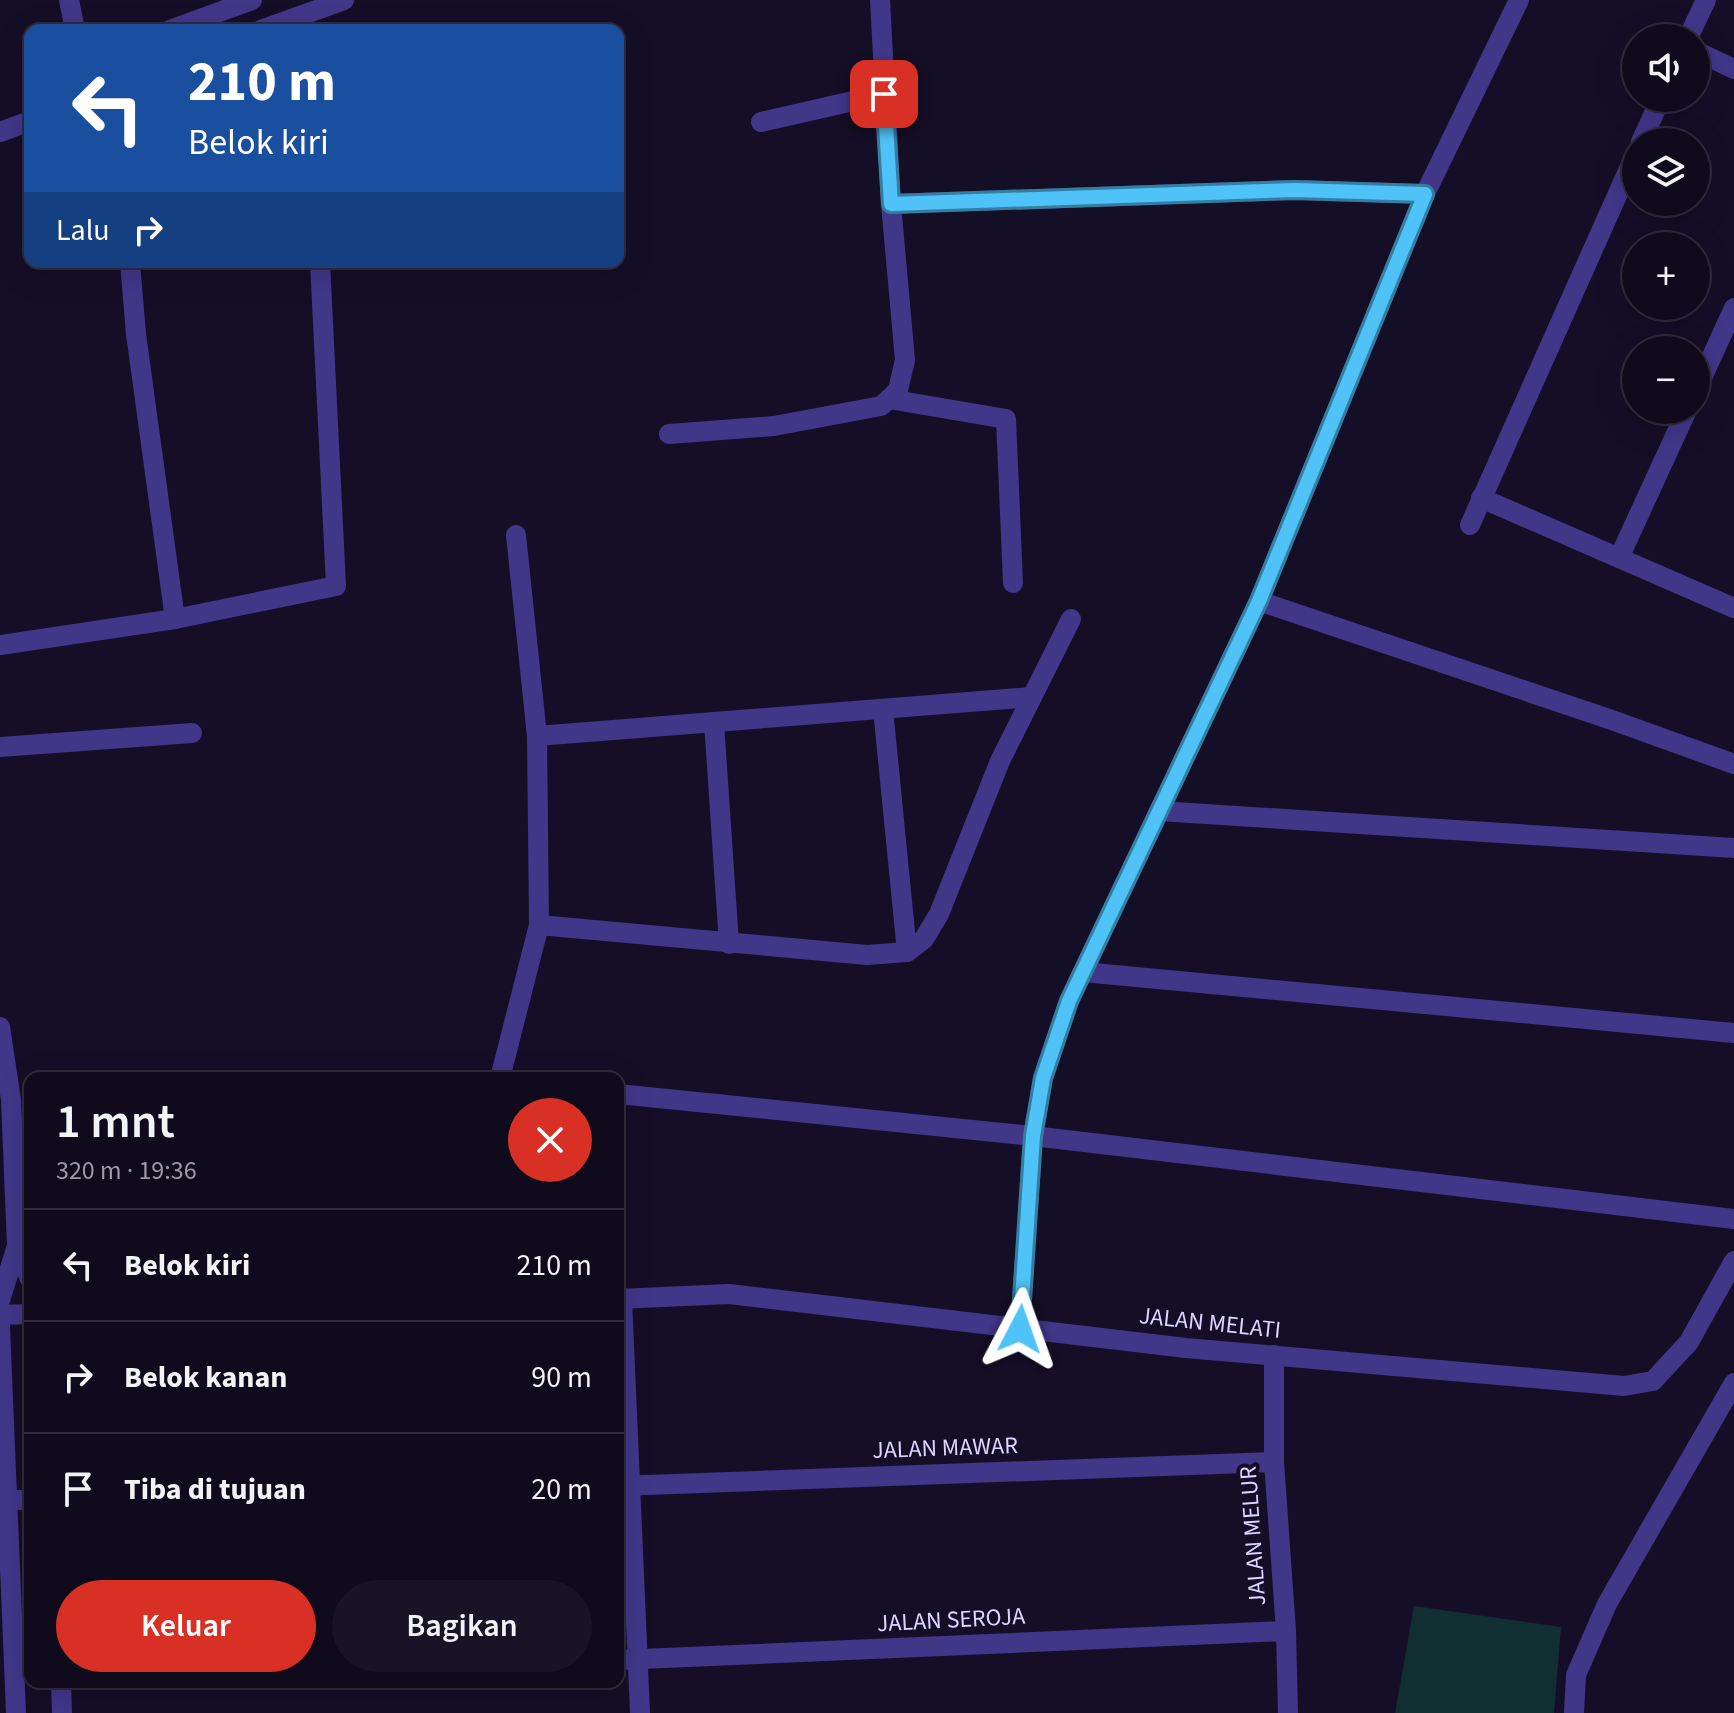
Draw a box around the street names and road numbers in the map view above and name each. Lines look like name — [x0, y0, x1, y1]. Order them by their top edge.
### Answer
street label: JALAN MELATI — [1137, 1298, 1283, 1348]
street label: JALAN MAWAR — [872, 1428, 1019, 1468]
street label: JALAN MELUR — [1231, 1465, 1275, 1607]
street label: JALAN SEROJA — [876, 1599, 1026, 1641]

